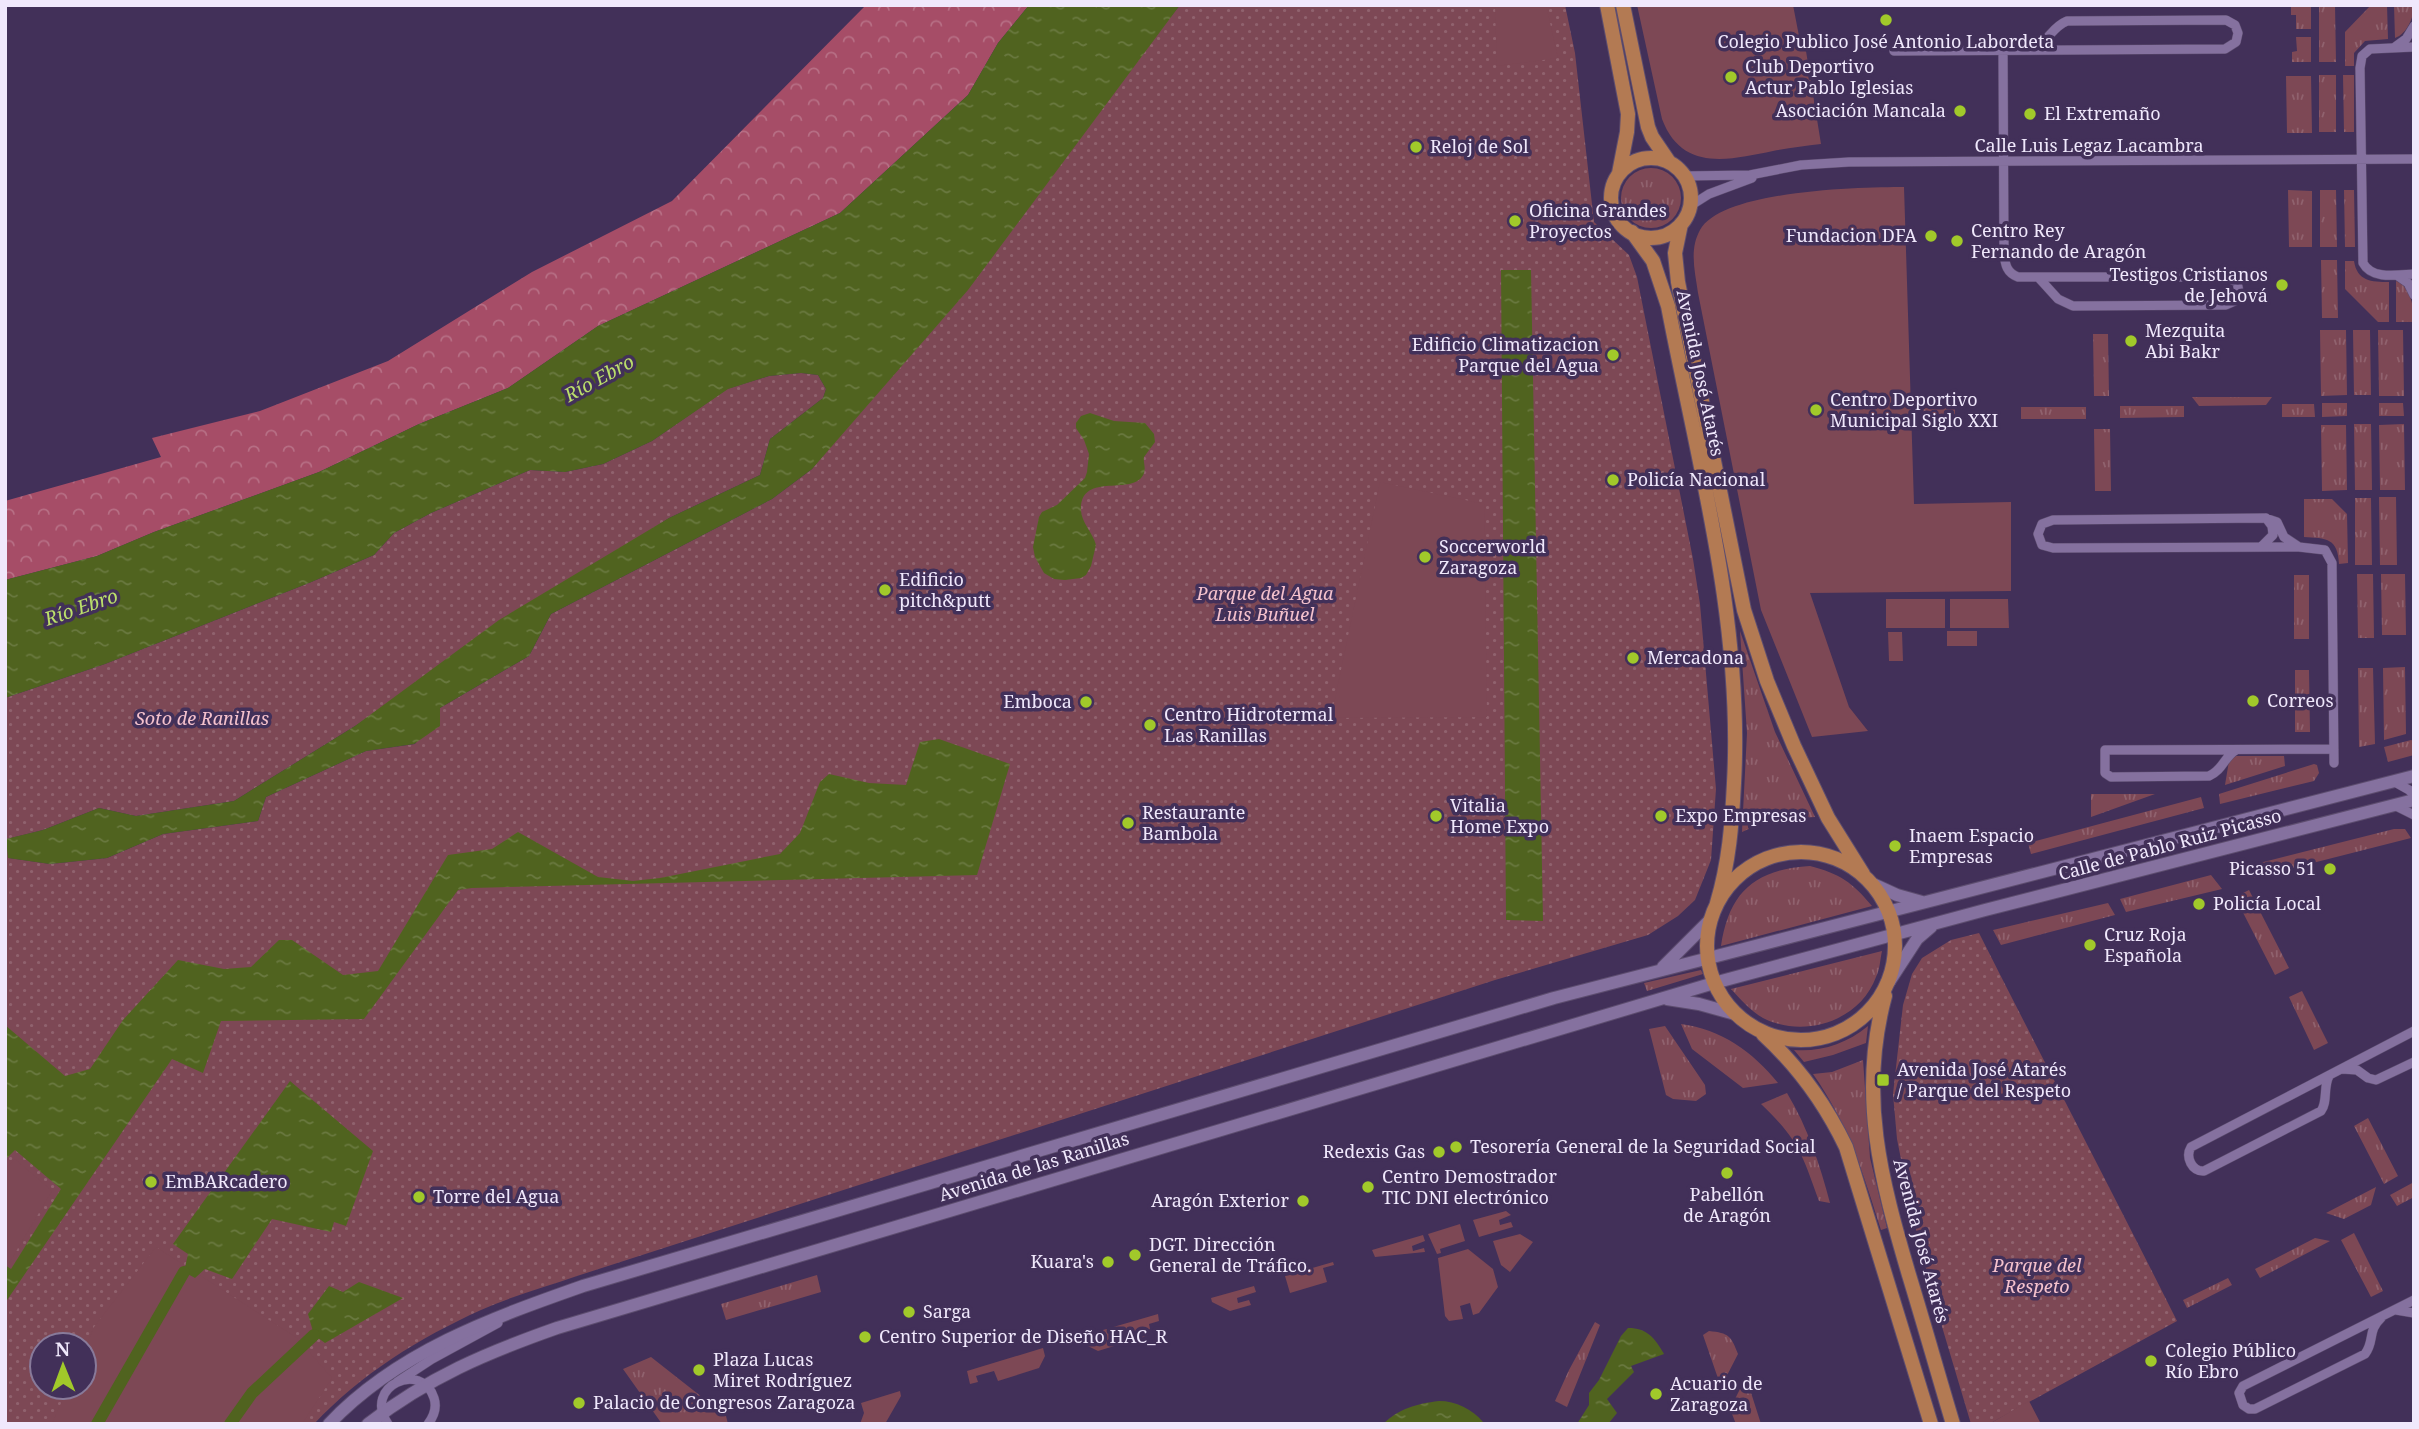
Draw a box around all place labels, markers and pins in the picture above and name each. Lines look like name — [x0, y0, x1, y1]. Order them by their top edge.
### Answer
marker: Colegio Publico José Antonio Labordeta — [1878, 12, 1894, 28]
place label: Colegio Publico José Antonio Labordeta — [1718, 29, 2054, 53]
place label: Club Deportivo Actur Pablo Iglesias — [1745, 54, 1913, 99]
marker: Club Deportivo Actur Pablo Iglesias — [1723, 69, 1739, 85]
place label: Asociación Mancala — [1775, 98, 1946, 122]
place label: El Extremaño — [2044, 101, 2161, 125]
marker: Asociación Mancala — [1952, 103, 1968, 119]
marker: El Extremaño — [2022, 106, 2038, 122]
place label: Reloj de Sol — [1430, 134, 1529, 158]
marker: Reloj de Sol — [1408, 139, 1424, 155]
place label: Oficina Grandes Proyectos — [1529, 198, 1667, 243]
marker: Oficina Grandes Proyectos — [1507, 213, 1523, 229]
place label: Centro Rey Fernando de Aragón — [1971, 218, 2147, 263]
place label: Fundacion DFA — [1786, 223, 1917, 247]
marker: Fundacion DFA — [1923, 228, 1939, 244]
marker: Centro Rey Fernando de Aragón — [1949, 233, 1965, 249]
place label: Testigos Cristianos de Jehová — [2109, 262, 2268, 307]
marker: Testigos Cristianos de Jehová — [2274, 277, 2290, 293]
place label: Mezquita Abi Bakr — [2145, 318, 2225, 363]
place label: Edificio Climatizacion Parque del Agua — [1412, 332, 1599, 377]
marker: Mezquita Abi Bakr — [2123, 333, 2139, 349]
marker: Edificio Climatizacion Parque del Agua — [1605, 347, 1621, 363]
place label: Centro Deportivo Municipal Siglo XXI — [1830, 387, 1998, 432]
marker: Centro Deportivo Municipal Siglo XXI — [1808, 402, 1824, 418]
place label: Policía Nacional — [1627, 467, 1766, 491]
marker: Policía Nacional — [1605, 472, 1621, 488]
place label: Soccerworld Zaragoza — [1439, 534, 1546, 579]
marker: Soccerworld Zaragoza — [1417, 549, 1433, 565]
place label: Edificio pitch&putt — [899, 567, 991, 612]
marker: Edificio pitch&putt — [877, 582, 893, 598]
place label: Mercadona — [1647, 645, 1744, 669]
marker: Mercadona — [1625, 650, 1641, 666]
place label: Correos — [2267, 688, 2334, 712]
place label: Emboca — [1003, 689, 1072, 713]
marker: Correos — [2245, 693, 2261, 709]
marker: Emboca — [1078, 694, 1094, 710]
place label: Centro Hidrotermal Las Ranillas — [1164, 702, 1334, 747]
marker: Centro Hidrotermal Las Ranillas — [1142, 717, 1158, 733]
place label: Vitalia Home Expo — [1450, 793, 1549, 838]
place label: Restaurante Bambola — [1142, 800, 1245, 845]
place label: Expo Empresas — [1675, 803, 1807, 827]
marker: Vitalia Home Expo — [1428, 808, 1444, 824]
marker: Expo Empresas — [1653, 808, 1669, 824]
marker: Restaurante Bambola — [1120, 815, 1136, 831]
place label: Inaem Espacio Empresas — [1909, 823, 2034, 868]
marker: Inaem Espacio Empresas — [1887, 838, 1903, 854]
place label: Picasso 51 — [2229, 856, 2316, 880]
marker: Picasso 51 — [2322, 861, 2338, 877]
place label: Policía Local — [2213, 891, 2322, 915]
marker: Policía Local — [2191, 896, 2207, 912]
place label: Cruz Roja Española — [2104, 922, 2187, 967]
marker: Cruz Roja Española — [2082, 937, 2098, 953]
place label: Avenida José Atarés / Parque del Respeto — [1897, 1057, 2071, 1102]
marker: Avenida José Atarés / Parque del Respeto — [1875, 1072, 1891, 1088]
place label: Tesorería General de la Seguridad Social — [1470, 1134, 1816, 1158]
place label: Redexis Gas — [1323, 1139, 1425, 1163]
marker: Tesorería General de la Seguridad Social — [1448, 1139, 1464, 1155]
marker: Redexis Gas — [1431, 1144, 1447, 1160]
place label: Centro Demostrador TIC DNI electrónico — [1382, 1164, 1557, 1209]
marker: Pabellón de Aragón — [1719, 1165, 1735, 1181]
place label: EmBARcadero — [165, 1169, 288, 1193]
marker: EmBARcadero — [143, 1174, 159, 1190]
marker: Centro Demostrador TIC DNI electrónico — [1360, 1179, 1376, 1195]
place label: Pabellón de Aragón — [1683, 1182, 1771, 1227]
place label: Torre del Agua — [433, 1184, 559, 1208]
place label: Aragón Exterior — [1151, 1188, 1290, 1212]
marker: Torre del Agua — [411, 1189, 427, 1205]
marker: Aragón Exterior — [1295, 1193, 1311, 1209]
place label: DGT. Dirección General de Tráfico. — [1149, 1232, 1312, 1277]
marker: DGT. Dirección General de Tráfico. — [1127, 1247, 1143, 1263]
place label: Kuara's — [1031, 1249, 1094, 1273]
marker: Kuara's — [1100, 1254, 1116, 1270]
place label: Sarga — [923, 1299, 971, 1323]
marker: Sarga — [901, 1304, 917, 1320]
place label: Centro Superior de Diseño HAC_R — [879, 1324, 1167, 1348]
marker: Centro Superior de Diseño HAC_R — [857, 1329, 873, 1345]
place label: Colegio Público Río Ebro — [2165, 1338, 2296, 1383]
place label: Plaza Lucas Miret Rodríguez — [713, 1347, 852, 1392]
marker: Colegio Público Río Ebro — [2143, 1353, 2159, 1369]
marker: Plaza Lucas Miret Rodríguez — [691, 1362, 707, 1378]
place label: Acuario de Zaragoza — [1670, 1371, 1763, 1416]
marker: Acuario de Zaragoza — [1648, 1386, 1664, 1402]
place label: Palacio de Congresos Zaragoza — [593, 1390, 855, 1414]
marker: Palacio de Congresos Zaragoza — [571, 1395, 587, 1411]

